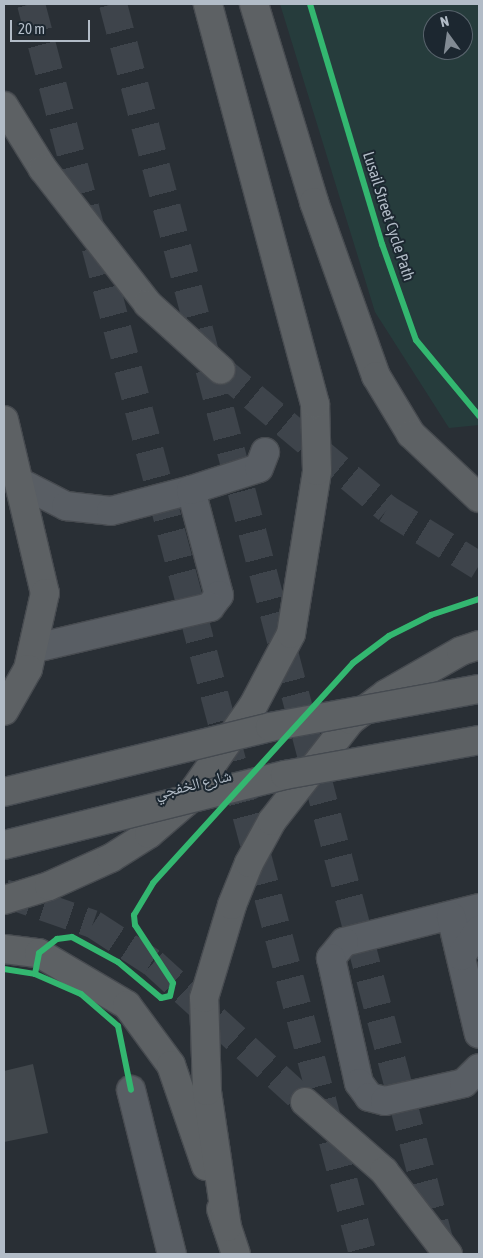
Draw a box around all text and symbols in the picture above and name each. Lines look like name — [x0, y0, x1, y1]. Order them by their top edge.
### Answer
scale bar — [12, 10, 92, 42]
north arrow — [423, 10, 473, 60]
text: N — [439, 13, 451, 30]
text: 20 m — [18, 20, 45, 37]
street label: Lusail Street Cycle Path — [359, 149, 419, 283]
street label: شارع الخفجي — [153, 765, 233, 803]

